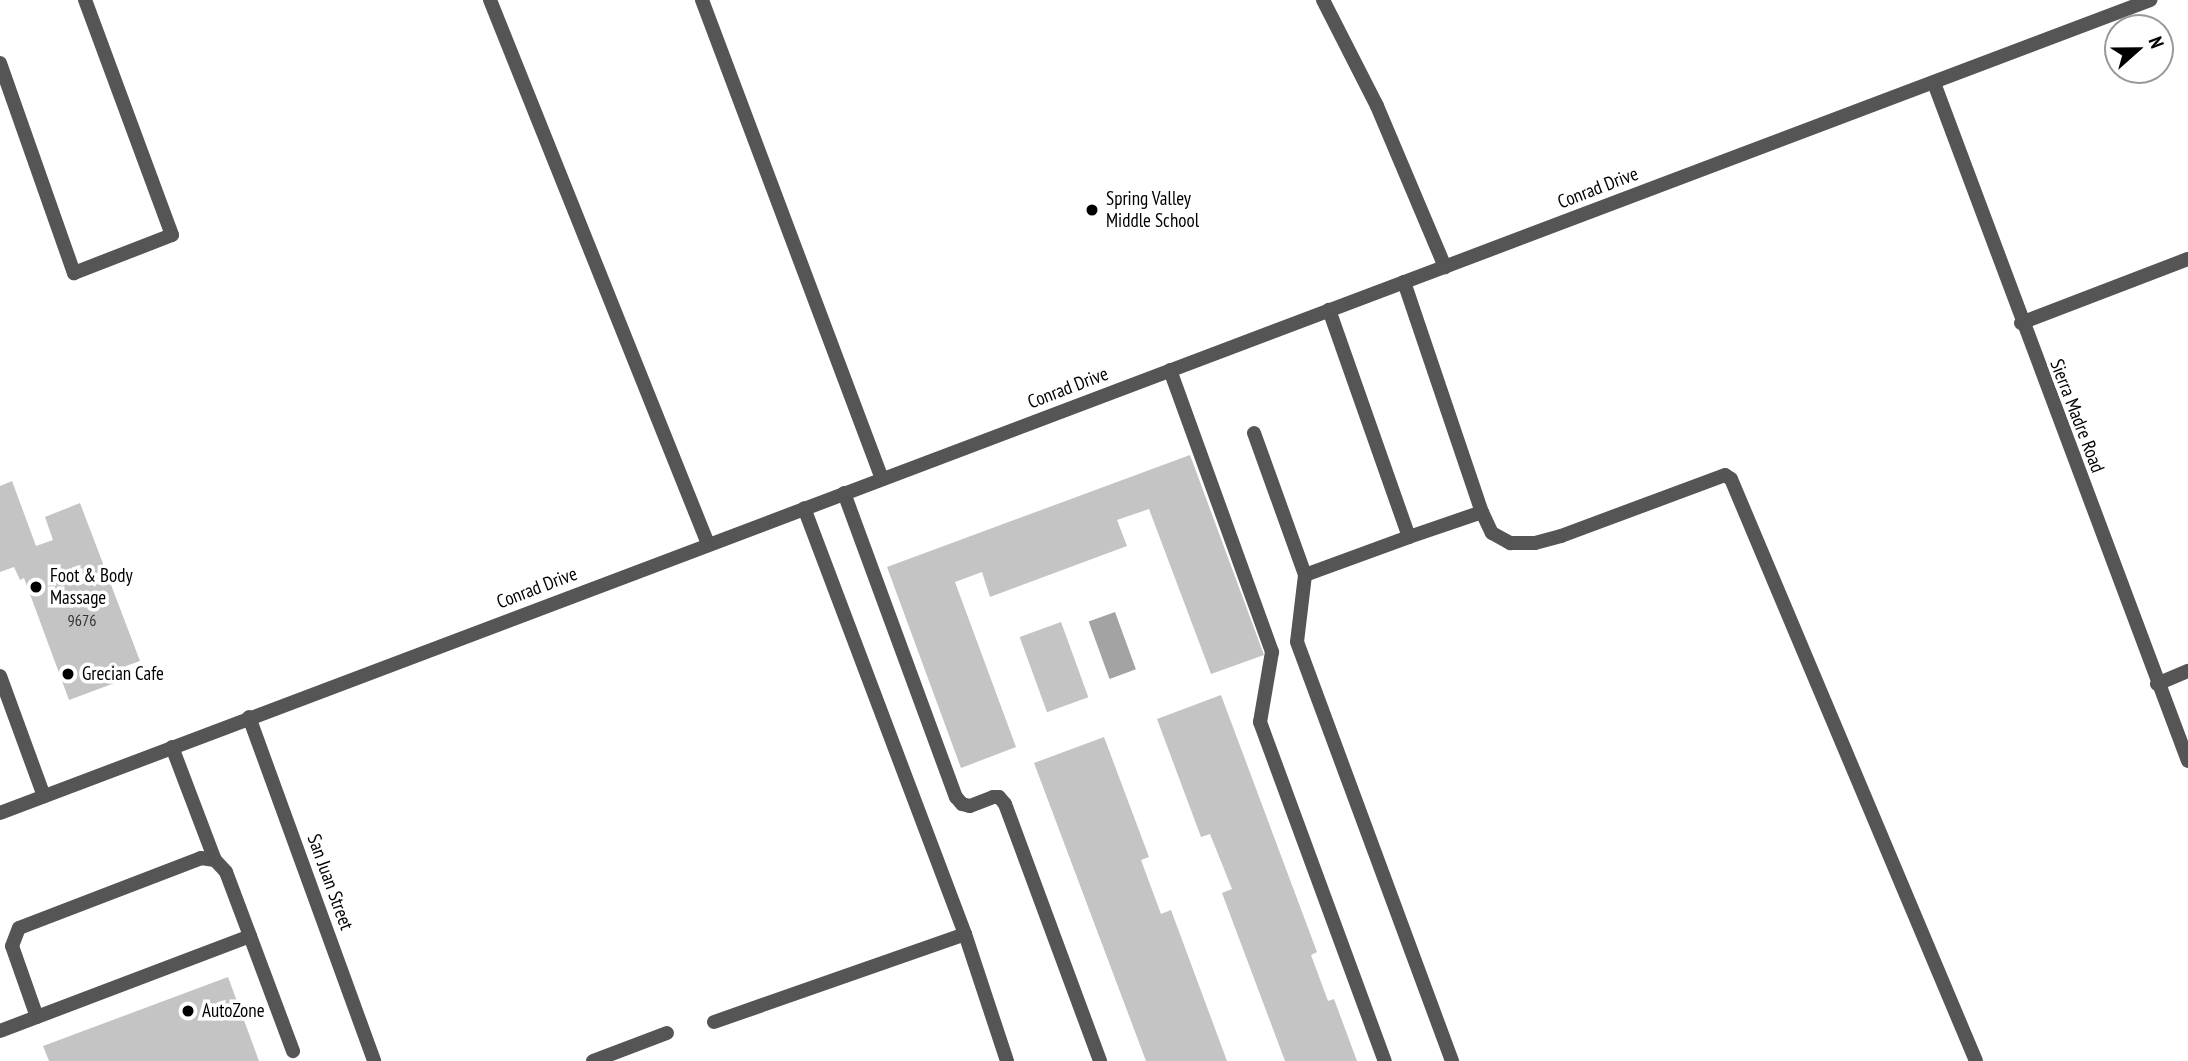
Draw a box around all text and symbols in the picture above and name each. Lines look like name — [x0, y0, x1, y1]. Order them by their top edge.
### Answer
north arrow — [2104, 14, 2174, 84]
text: N — [2144, 33, 2170, 51]
street label: Conrad Drive — [1555, 162, 1641, 214]
place label: Spring Valley Middle School — [1106, 188, 1199, 232]
marker: Spring Valley Middle School — [1084, 202, 1100, 218]
street label: Sierra Madre Road — [2045, 356, 2109, 476]
street label: Conrad Drive — [1025, 362, 1111, 414]
street label: Conrad Drive — [494, 562, 580, 614]
place label: Foot & Body Massage — [50, 565, 133, 609]
marker: Foot & Body Massage — [28, 579, 44, 595]
house number: 9676 — [68, 610, 96, 630]
place label: Grecian Cafe — [82, 663, 164, 685]
marker: Grecian Cafe — [60, 666, 76, 682]
street label: San Juan Street — [302, 831, 358, 933]
place label: AutoZone — [202, 1000, 265, 1022]
marker: AutoZone — [180, 1003, 196, 1019]

